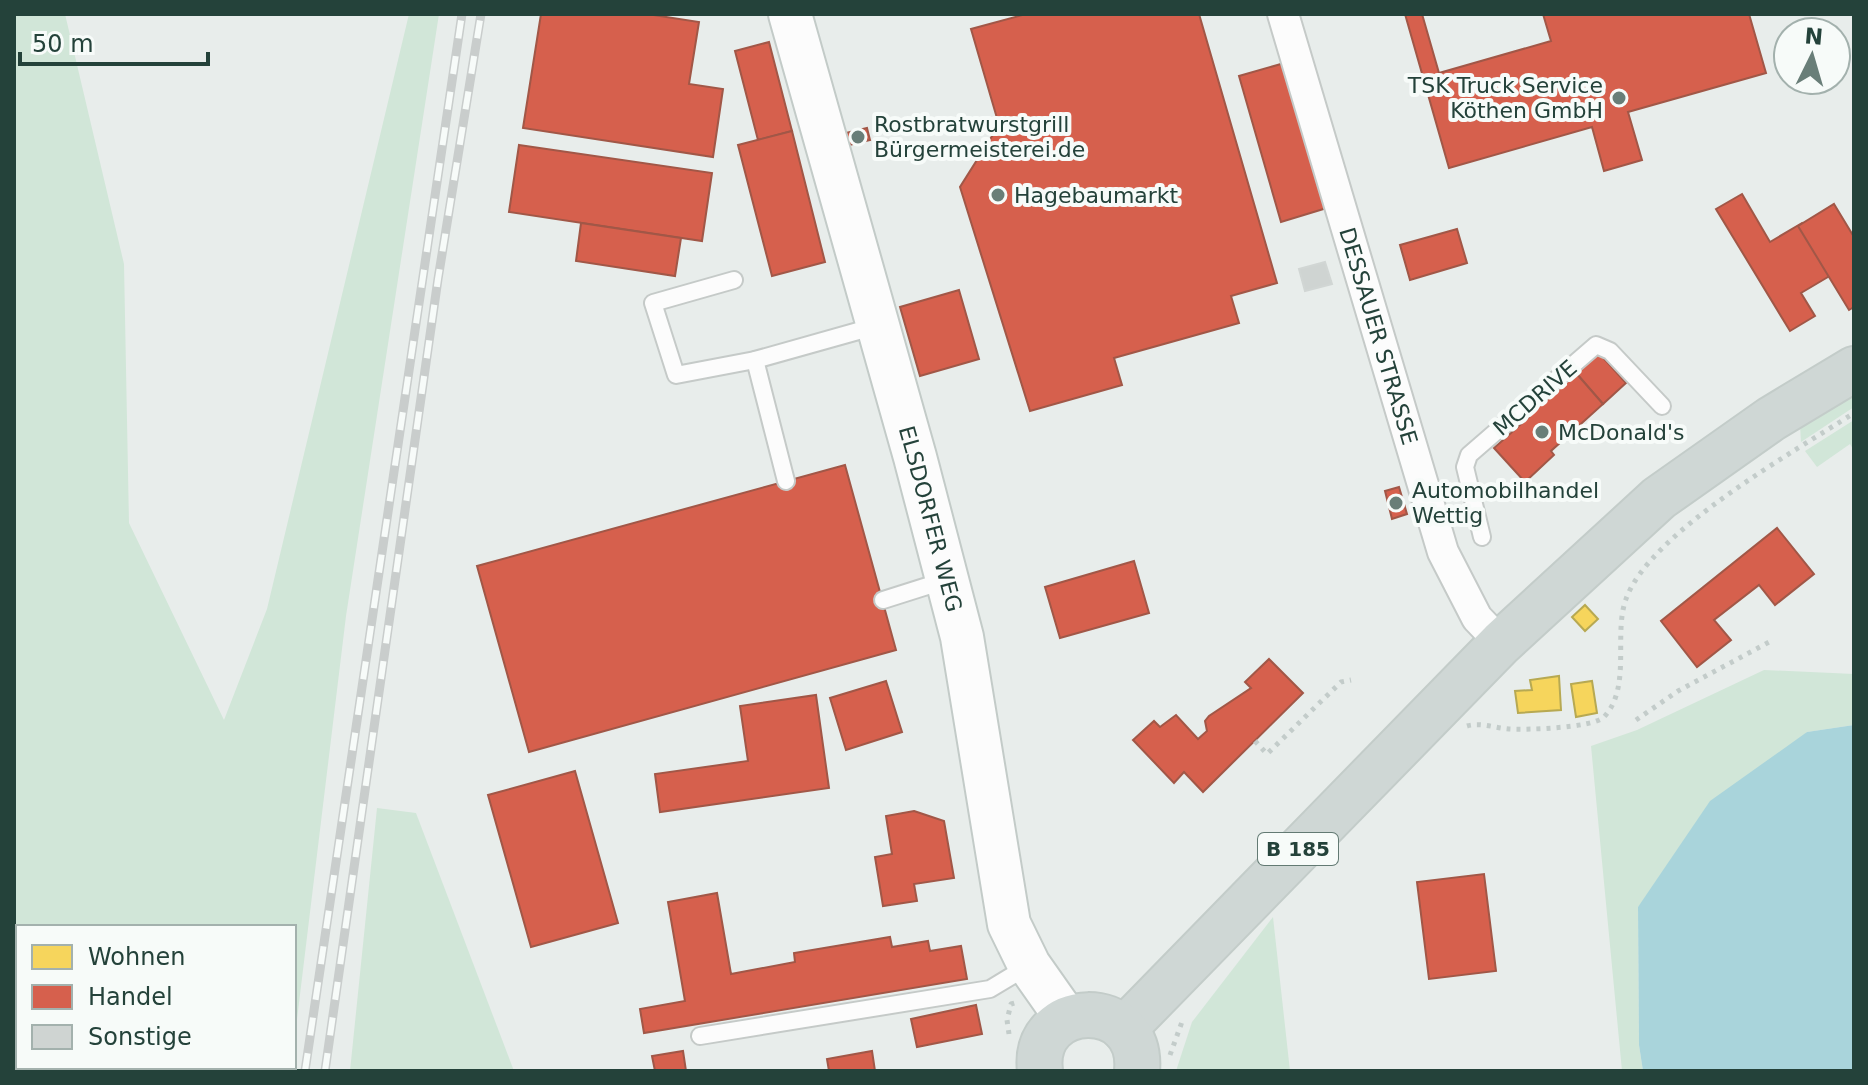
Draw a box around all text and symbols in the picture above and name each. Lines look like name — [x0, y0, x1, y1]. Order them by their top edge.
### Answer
scale bar — [20, 16, 208, 66]
north arrow — [1772, 16, 1852, 96]
text: N — [1803, 23, 1824, 50]
text: 50 m — [32, 30, 94, 58]
place label: TSK Truck Service Köthen GmbH — [1407, 73, 1603, 123]
marker: TSK Truck Service Köthen GmbH — [1610, 89, 1628, 107]
place label: Rostbratwurstgrill Bürgermeisterei.de — [874, 112, 1085, 162]
marker: Rostbratwurstgrill Bürgermeisterei.de — [849, 128, 867, 146]
place label: Hagebaumarkt — [1014, 183, 1179, 208]
marker: Hagebaumarkt — [989, 186, 1007, 204]
street label: DESSAUER STRASSE — [1335, 225, 1423, 448]
street label: MCDRIVE — [1488, 355, 1582, 441]
place label: McDonald's — [1558, 420, 1685, 445]
street label: ELSDORFER WEG — [894, 423, 967, 614]
marker: McDonald's — [1533, 423, 1551, 441]
place label: Automobilhandel Wettig — [1412, 478, 1599, 528]
marker: Automobilhandel Wettig — [1387, 494, 1405, 512]
road number: B 185 — [1258, 833, 1338, 865]
legend — [16, 925, 296, 1069]
text: Wohnen — [88, 943, 185, 971]
text: Handel — [88, 983, 173, 1011]
text: Sonstige — [88, 1023, 192, 1051]

